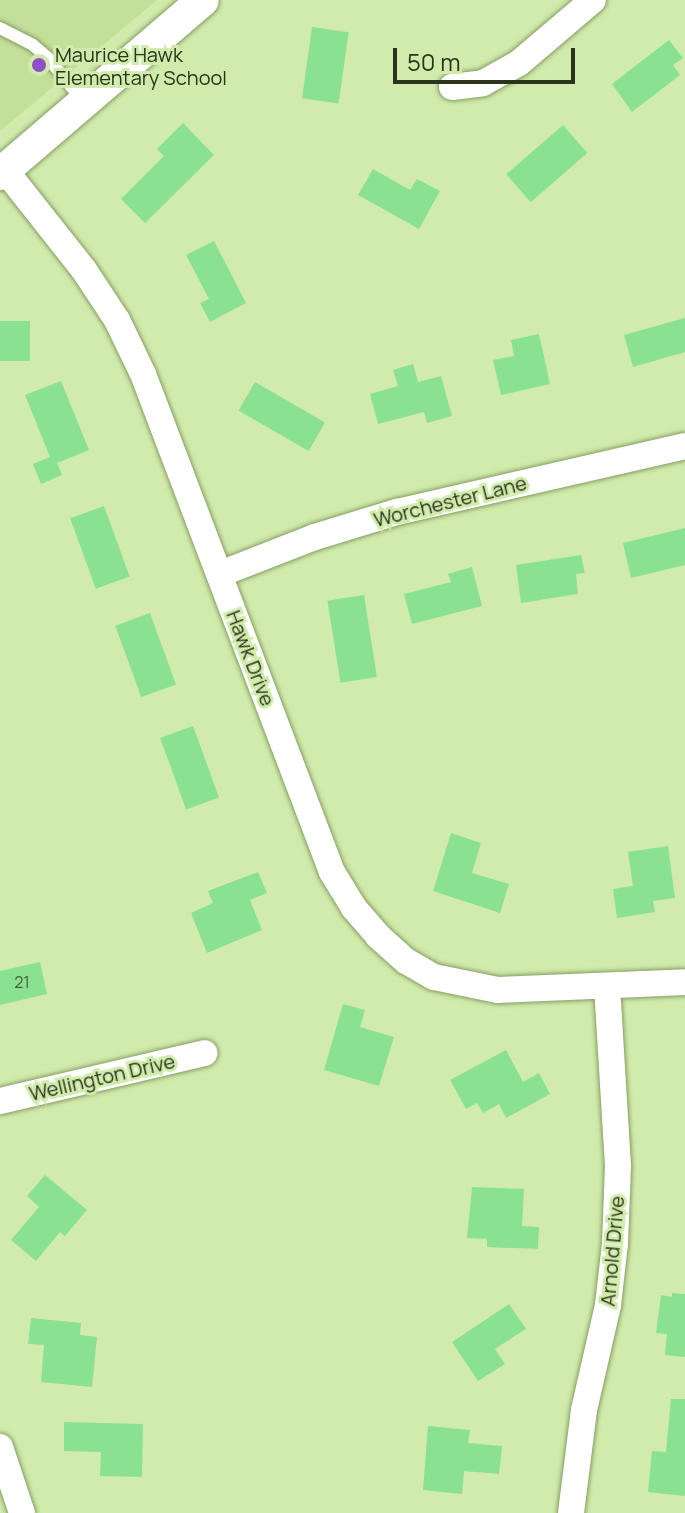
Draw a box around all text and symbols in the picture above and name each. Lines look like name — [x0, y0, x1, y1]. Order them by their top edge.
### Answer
scale bar — [397, 32, 579, 82]
place label: Maurice Hawk Elementary School — [55, 42, 227, 89]
text: 50 m — [407, 45, 461, 78]
marker: Maurice Hawk Elementary School — [30, 56, 48, 74]
street label: Worchester Lane — [371, 470, 529, 532]
street label: Hawk Drive — [222, 607, 280, 709]
house number: 21 — [14, 972, 30, 992]
street label: Wellington Drive — [27, 1049, 177, 1105]
street label: Arnold Drive — [595, 1195, 629, 1307]

